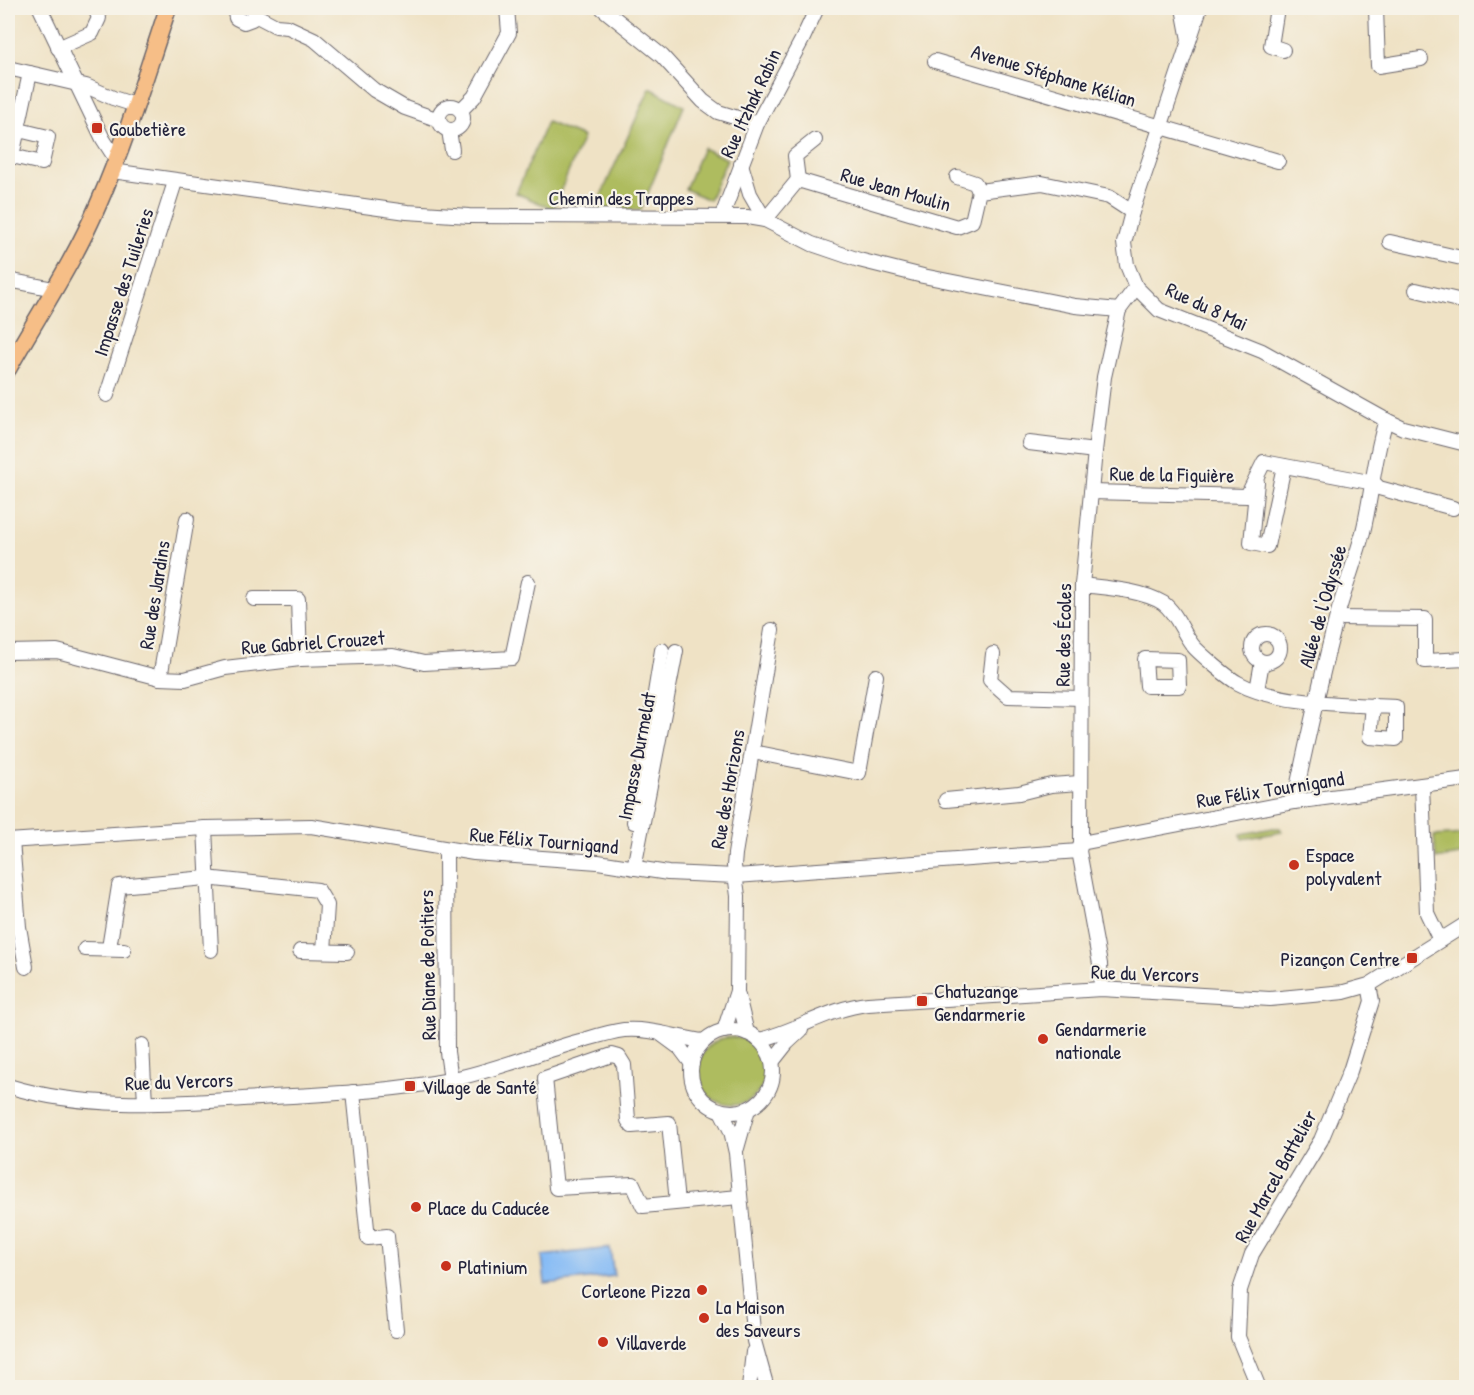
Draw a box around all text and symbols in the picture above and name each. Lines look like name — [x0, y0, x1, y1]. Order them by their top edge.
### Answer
street label: Avenue Stéphane Kélian — [968, 37, 1140, 113]
street label: Rue Itzhak Rabin — [713, 44, 787, 162]
place label: Goubetière — [109, 115, 186, 142]
marker: Goubetière — [90, 121, 104, 135]
street label: Rue Jean Moulin — [838, 160, 954, 218]
street label: Chemin des Trappes — [549, 184, 694, 211]
street label: Impasse des Tuileries — [86, 204, 160, 359]
street label: Rue du 8 Mai — [1162, 275, 1252, 337]
street label: Rue de la Figuière — [1109, 459, 1235, 489]
street label: Rue des Jardins — [132, 538, 176, 651]
street label: Allée de l'Odyssée — [1292, 541, 1352, 671]
street label: Rue des Écoles — [1049, 583, 1077, 687]
street label: Rue Gabriel Crouzet — [240, 623, 387, 660]
street label: Impasse Durmelat — [610, 689, 662, 822]
street label: Rue des Horizons — [703, 727, 751, 851]
street label: Rue Félix Tournigand — [1194, 764, 1346, 814]
street label: Rue Félix Tournigand — [469, 820, 619, 860]
place label: Espace polyvalent — [1306, 841, 1383, 891]
marker: Espace polyvalent — [1287, 858, 1301, 872]
street label: Rue Diane de Poitiers — [412, 889, 442, 1040]
place label: Pizançon Centre — [1281, 945, 1400, 972]
marker: Pizançon Centre — [1405, 951, 1419, 965]
street label: Rue du Vercors — [1090, 958, 1200, 988]
place label: Chatuzange Gendarmerie — [934, 977, 1026, 1027]
marker: Chatuzange Gendarmerie — [915, 994, 929, 1008]
place label: Gendarmerie nationale — [1055, 1015, 1147, 1065]
marker: Gendarmerie nationale — [1036, 1032, 1050, 1046]
street label: Rue du Vercors — [124, 1066, 234, 1096]
place label: Village de Santé — [422, 1073, 537, 1100]
marker: Village de Santé — [403, 1079, 417, 1093]
street label: Rue Marcel Battelier — [1227, 1105, 1323, 1247]
place label: Place du Caducée — [428, 1194, 550, 1221]
marker: Place du Caducée — [409, 1200, 423, 1214]
place label: Platinium — [458, 1253, 527, 1280]
marker: Platinium — [439, 1259, 453, 1273]
place label: Corleone Pizza — [581, 1277, 690, 1304]
marker: Corleone Pizza — [695, 1283, 709, 1297]
place label: La Maison des Saveurs — [716, 1293, 801, 1343]
marker: La Maison des Saveurs — [697, 1311, 711, 1325]
place label: Villaverde — [615, 1329, 687, 1356]
marker: Villaverde — [596, 1335, 610, 1349]

